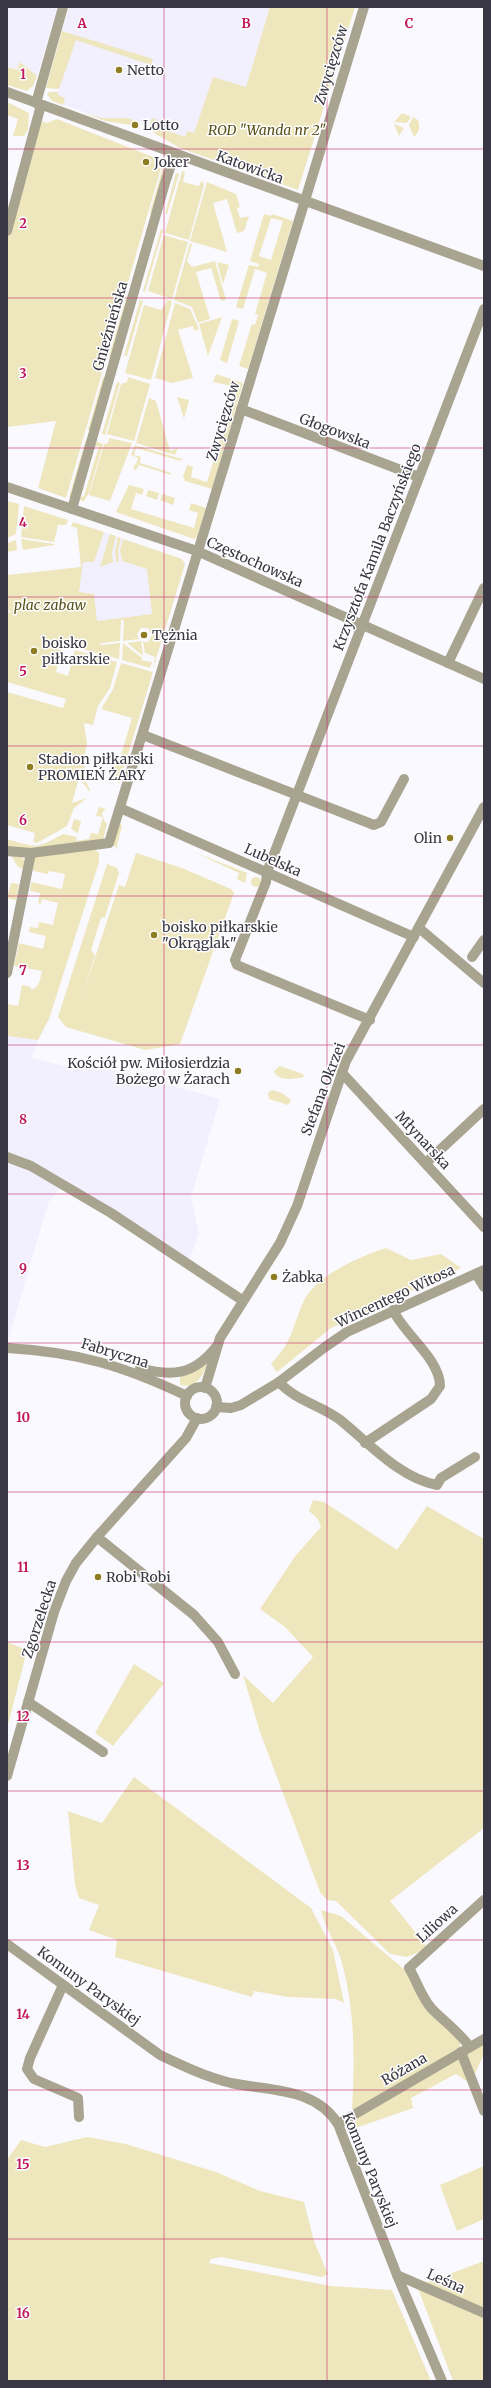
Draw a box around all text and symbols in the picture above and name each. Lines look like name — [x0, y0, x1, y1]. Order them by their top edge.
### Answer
text: A — [76, 15, 87, 32]
text: B — [241, 15, 251, 32]
text: C — [405, 15, 414, 32]
street label: Zwycięzców — [310, 23, 352, 107]
place label: Netto — [127, 61, 164, 79]
marker: Netto — [114, 65, 124, 75]
text: 1 — [20, 66, 26, 83]
place label: Lotto — [143, 116, 179, 134]
marker: Lotto — [130, 120, 140, 130]
park label: ROD "Wanda nr 2" — [208, 121, 326, 139]
street label: Katowicka — [214, 146, 287, 188]
place label: Joker — [153, 153, 189, 171]
marker: Joker — [141, 157, 151, 167]
text: 2 — [19, 215, 27, 232]
street label: Gnieźnieńska — [89, 279, 131, 373]
text: 3 — [19, 365, 27, 382]
street label: Zwycięzców — [202, 379, 244, 463]
street label: Głogowska — [297, 409, 374, 453]
street label: Krzysztofa Kamila Baczyńskiego — [329, 441, 425, 653]
text: 4 — [19, 514, 28, 531]
street label: Częstochowska — [204, 533, 307, 592]
park label: plac zabaw — [14, 596, 87, 614]
place label: Tężnia — [152, 626, 198, 644]
marker: Tężnia — [139, 630, 149, 640]
place label: boisko piłkarskie — [41, 634, 110, 668]
marker: boisko piłkarskie — [29, 646, 39, 656]
text: 5 — [19, 663, 27, 680]
place label: Stadion piłkarski PROMIEŃ ŻARY — [38, 750, 154, 784]
marker: Stadion piłkarski PROMIEŃ ŻARY — [25, 762, 35, 772]
text: 6 — [19, 812, 27, 829]
place label: Olin — [414, 829, 442, 847]
marker: Olin — [445, 833, 455, 843]
street label: Lubelska — [242, 839, 305, 881]
place label: boisko piłkarskie "Okrąglak" — [161, 918, 278, 952]
marker: boisko piłkarskie "Okrąglak" — [149, 930, 159, 940]
text: 7 — [19, 962, 27, 979]
street label: Stefana Okrzei — [297, 1039, 349, 1138]
place label: Kościół pw. Miłosierdzia Bożego w Żarach — [67, 1054, 230, 1088]
marker: Kościół pw. Miłosierdzia Bożego w Żarach — [233, 1066, 243, 1076]
street label: Młynarska — [391, 1107, 455, 1173]
text: 8 — [19, 1111, 27, 1128]
text: 9 — [19, 1260, 27, 1277]
street label: Wincentego Witosa — [332, 1260, 458, 1332]
place label: Żabka — [282, 1268, 324, 1286]
marker: Żabka — [269, 1272, 279, 1282]
street label: Fabryczna — [79, 1334, 152, 1372]
text: 10 — [16, 1409, 30, 1426]
text: 11 — [17, 1559, 29, 1576]
place label: Robi Robi — [106, 1568, 171, 1586]
marker: Robi Robi — [93, 1572, 103, 1582]
street label: Zgorzelecka — [18, 1577, 60, 1661]
text: 12 — [16, 1708, 30, 1725]
text: 13 — [16, 1857, 30, 1874]
street label: Liliowa — [413, 1899, 462, 1946]
street label: Komuny Paryskiej — [34, 1942, 144, 2030]
text: 14 — [16, 2006, 31, 2023]
street label: Różana — [378, 2048, 431, 2089]
street label: Komuny Paryskiej — [339, 2109, 401, 2231]
text: 15 — [16, 2156, 30, 2173]
street label: Leśna — [424, 2265, 468, 2298]
text: 16 — [16, 2305, 30, 2322]

